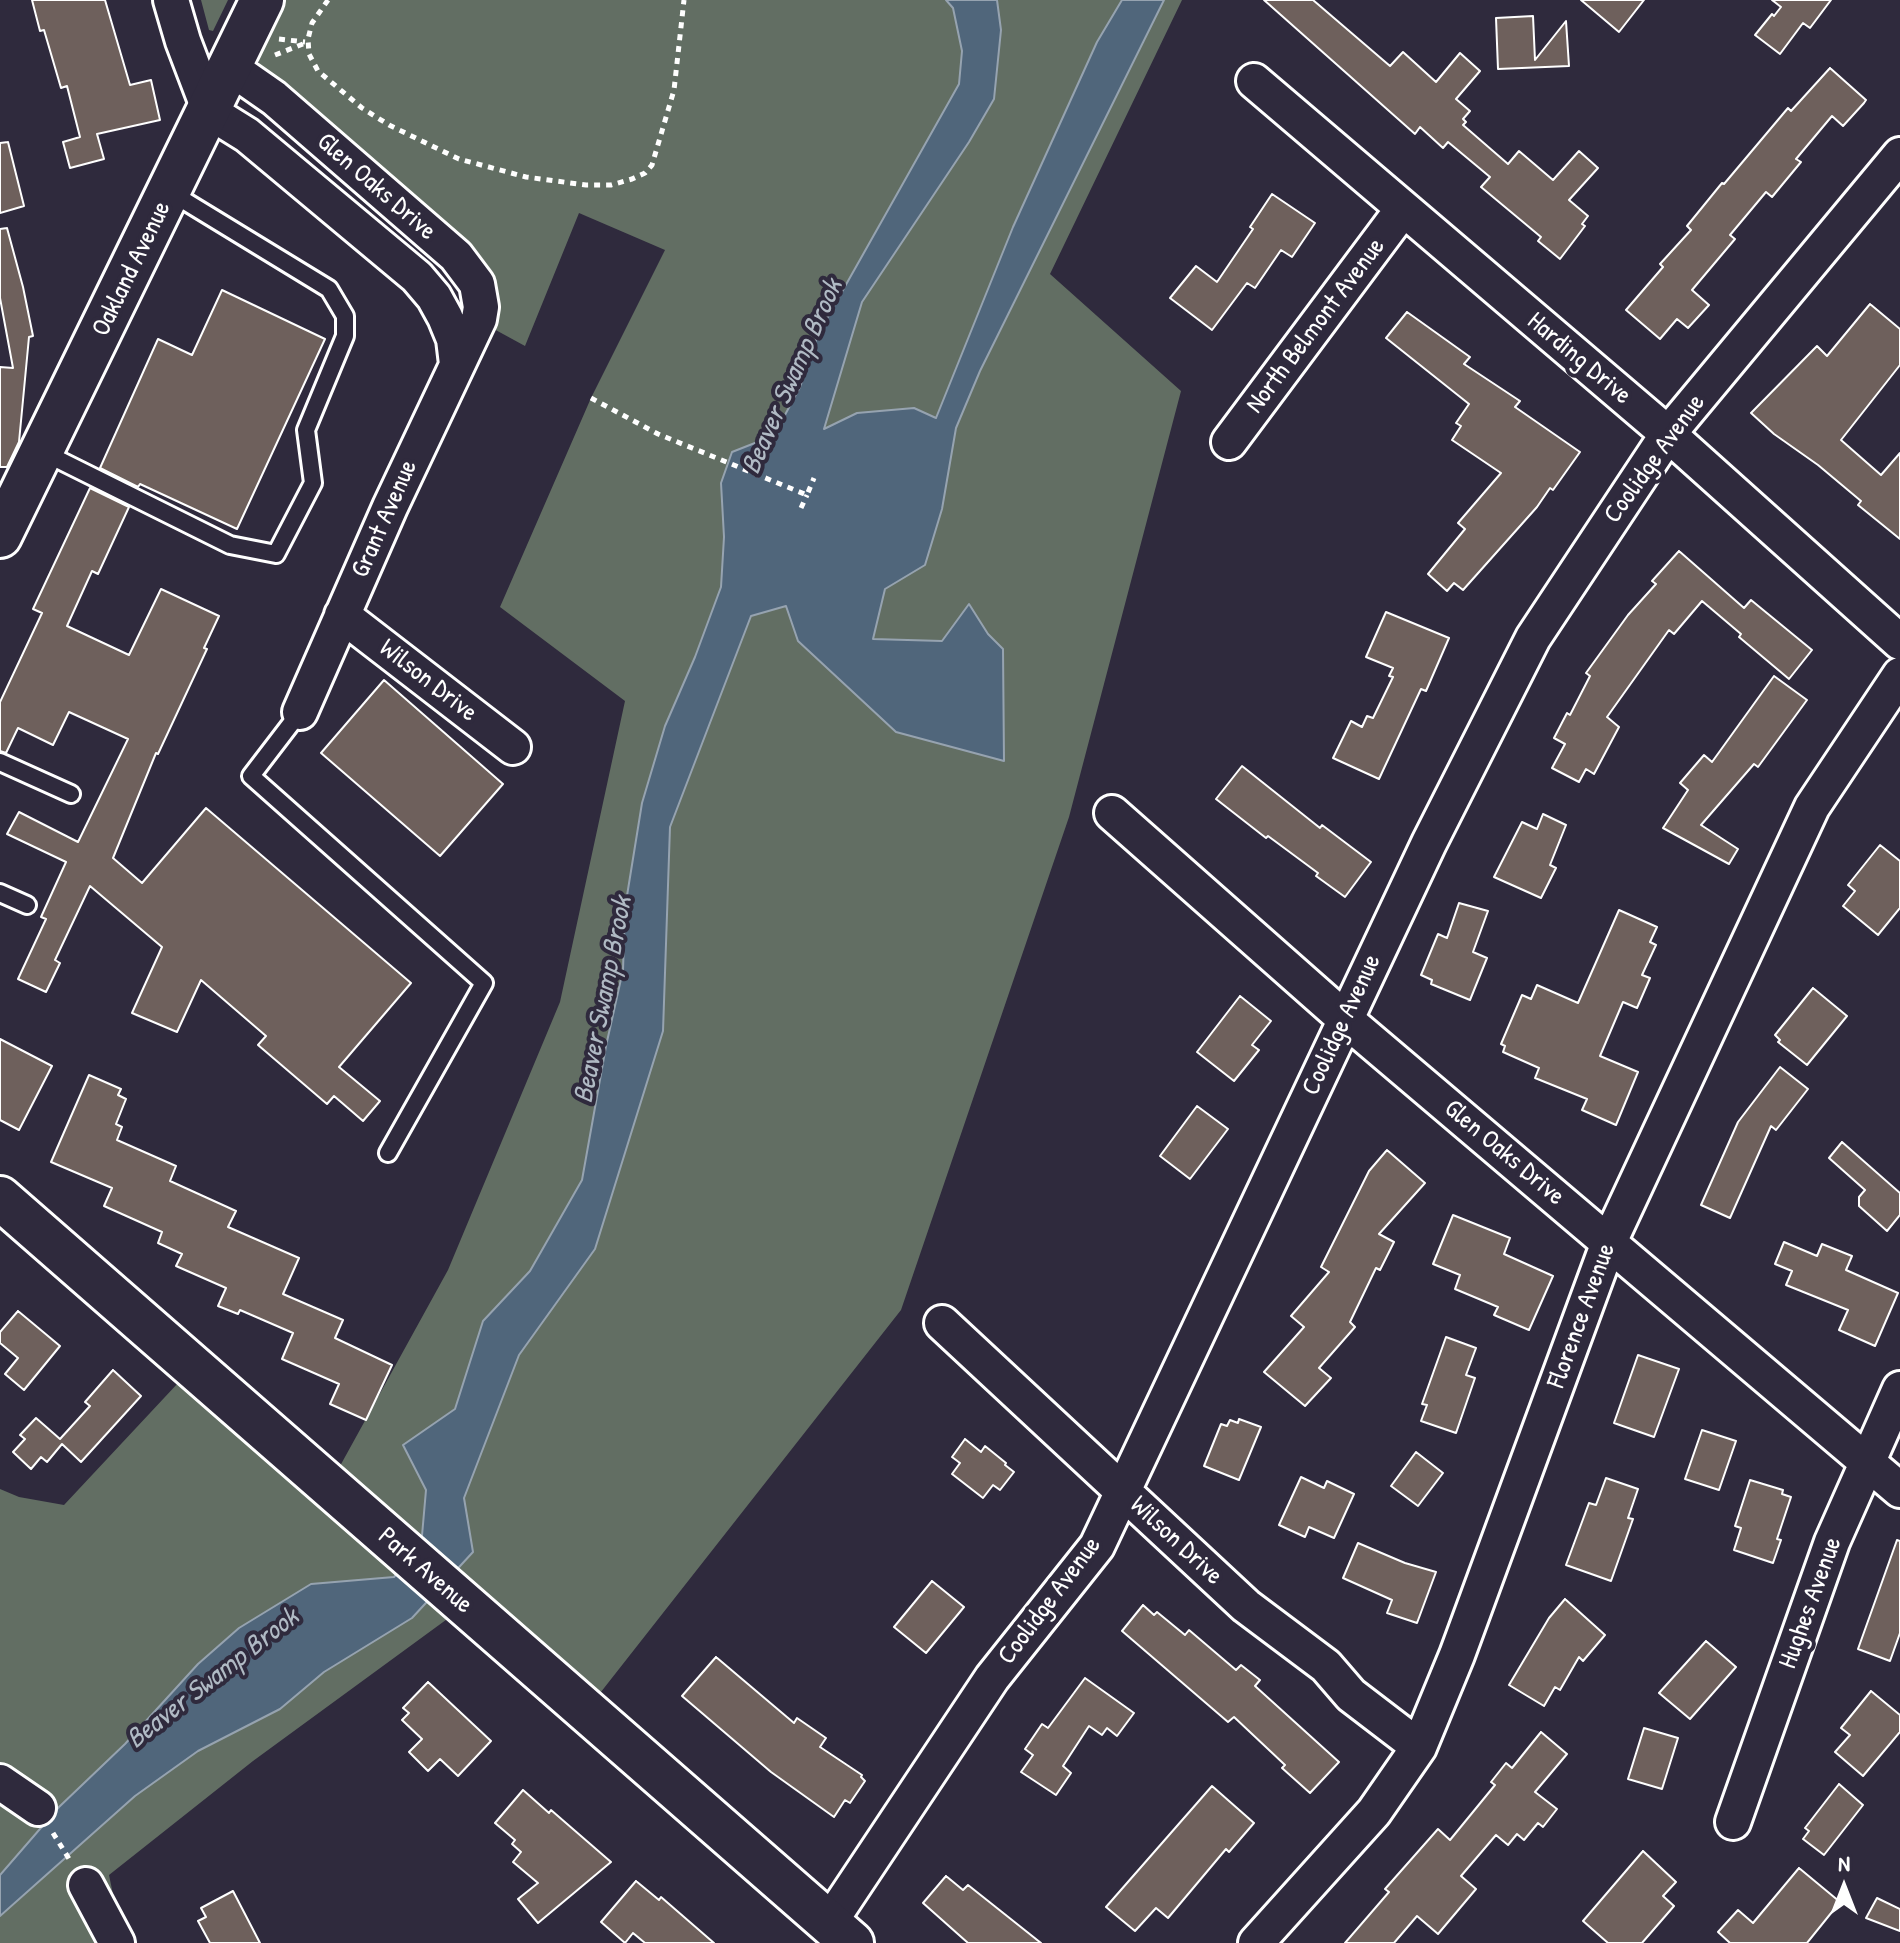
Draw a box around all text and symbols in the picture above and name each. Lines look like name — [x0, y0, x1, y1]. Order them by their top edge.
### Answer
street label: Glen Oaks Drive — [310, 127, 442, 247]
street label: Oakland Avenue — [86, 196, 178, 342]
street label: North Belmont Avenue — [1240, 232, 1392, 420]
water label: Beaver Swamp Brook — [735, 275, 851, 479]
street label: Harding Drive — [1520, 306, 1638, 412]
street label: Coolidge Avenue — [1598, 388, 1712, 530]
street label: Grant Avenue — [345, 455, 425, 583]
street label: Wilson Drive — [373, 633, 483, 729]
water label: Beaver Swamp Brook — [568, 894, 640, 1106]
street label: Coolidge Avenue — [1296, 950, 1388, 1100]
street label: Glen Oaks Drive — [1437, 1094, 1571, 1212]
street label: Florence Avenue — [1541, 1239, 1623, 1393]
street label: Wilson Drive — [1123, 1490, 1229, 1592]
street label: Park Avenue — [371, 1521, 479, 1621]
street label: Coolidge Avenue — [992, 1531, 1108, 1671]
street label: Hughes Avenue — [1773, 1533, 1849, 1673]
water label: Beaver Swamp Brook — [120, 1601, 306, 1757]
north arrow — [1804, 1847, 1884, 1927]
text: N — [1838, 1848, 1850, 1878]

